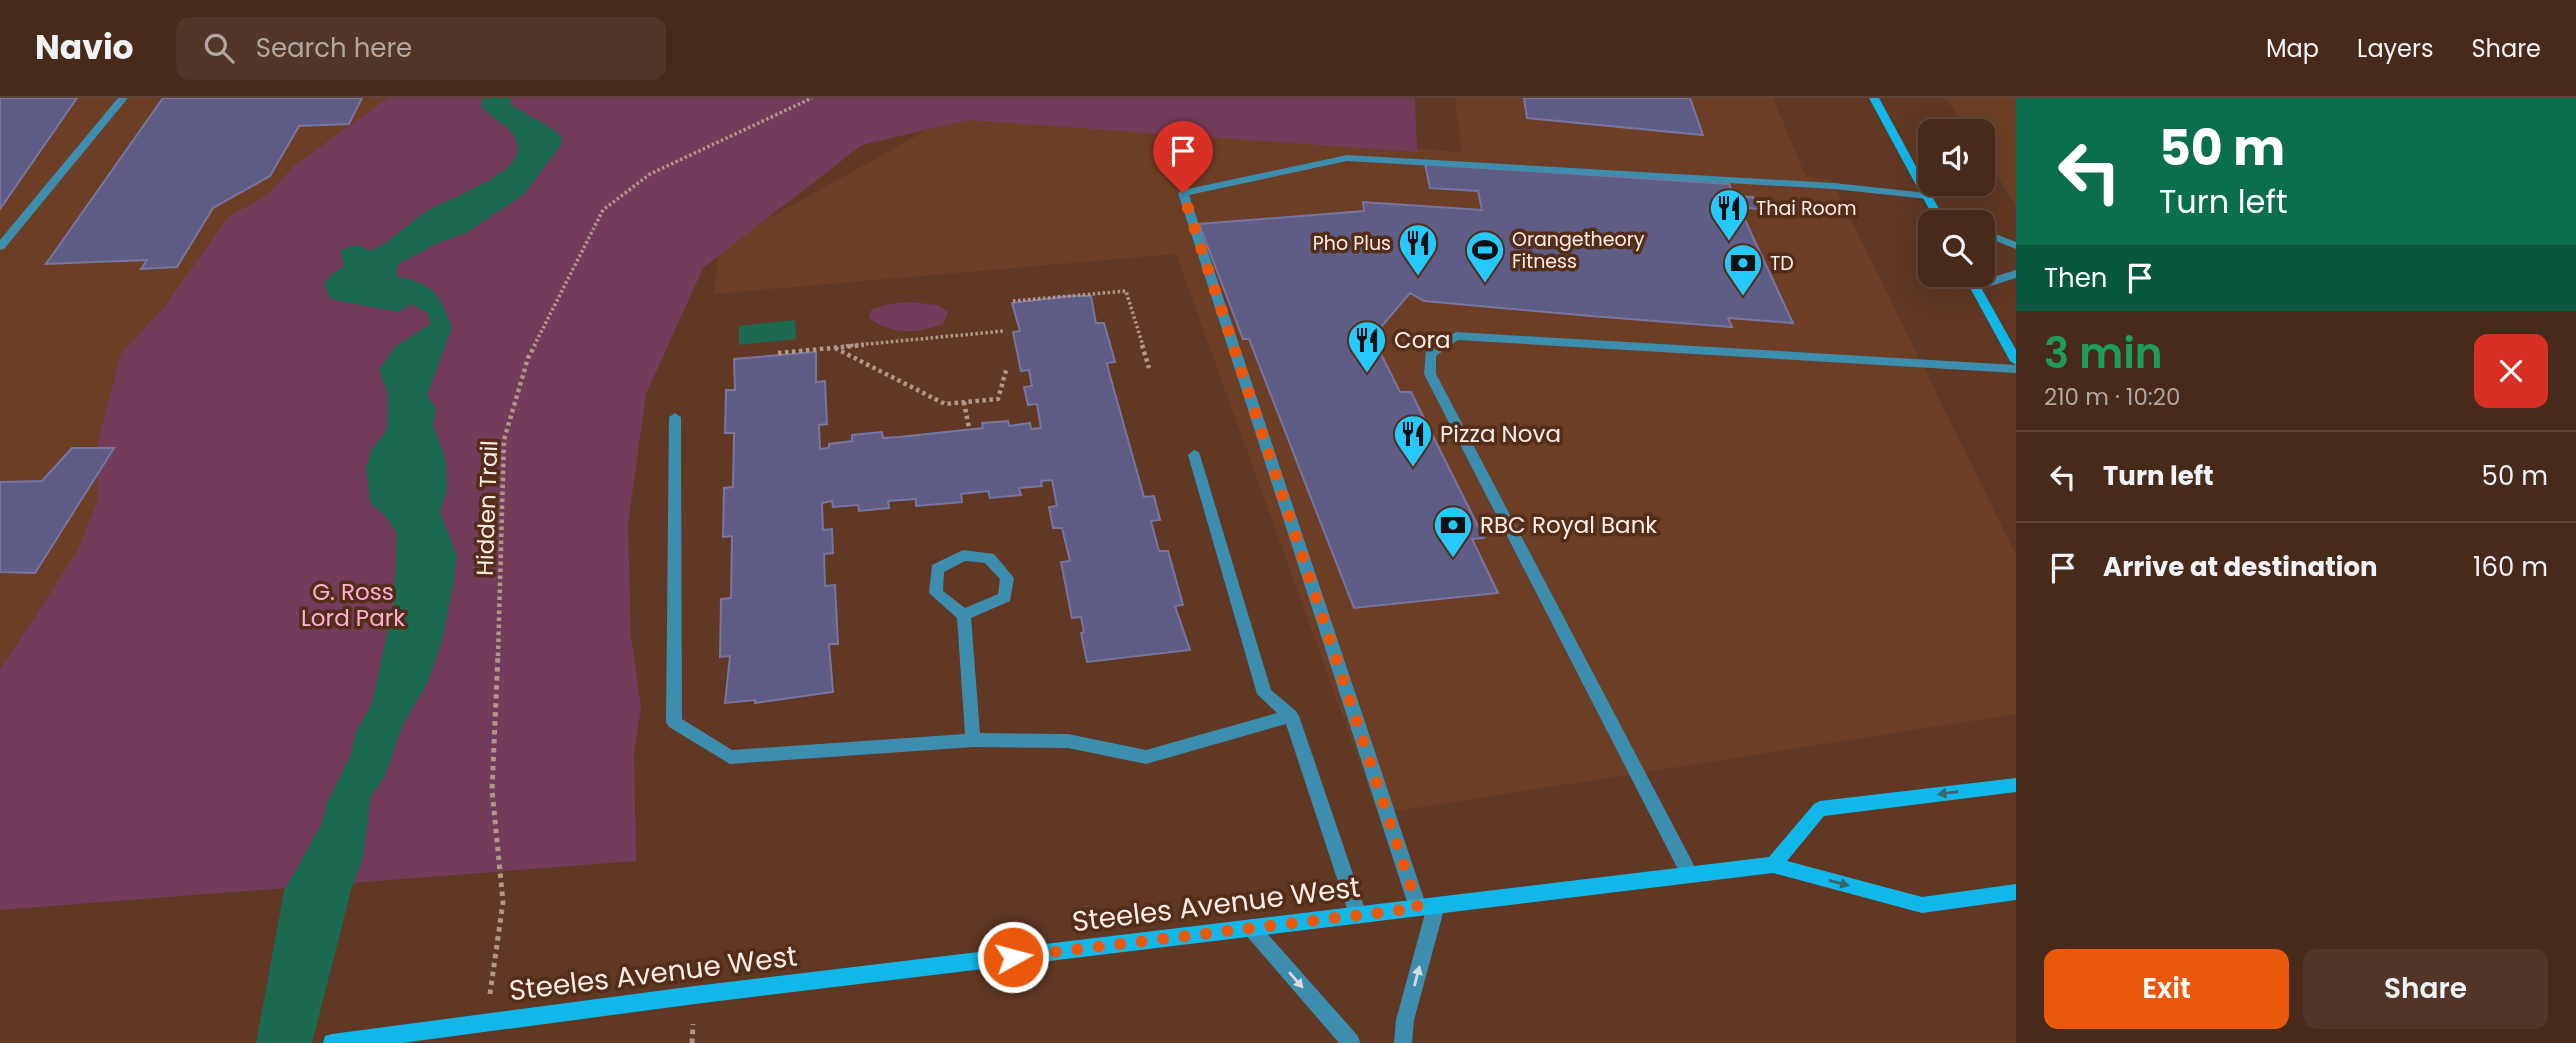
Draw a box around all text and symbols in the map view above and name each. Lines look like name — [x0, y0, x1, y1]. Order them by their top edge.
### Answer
search box — [176, 17, 666, 80]
text: Navio — [35, 24, 134, 71]
icon: search — [200, 29, 238, 67]
text: Search here — [256, 30, 412, 66]
text: Map — [2266, 32, 2319, 65]
text: Layers — [2357, 32, 2433, 65]
text: Share — [2471, 32, 2541, 65]
text: 50 m — [2159, 114, 2285, 182]
map controls — [1918, 119, 1995, 287]
button: sound — [1918, 119, 1995, 196]
pin — [1153, 121, 1213, 193]
icon: left — [2044, 126, 2135, 217]
icon: arrive — [1164, 132, 1202, 170]
text: Turn left — [2159, 179, 2288, 224]
restaurant icon: Thai Room — [1708, 187, 1750, 242]
place label: Thai Room — [1756, 195, 1856, 222]
button: search — [1918, 210, 1995, 287]
restaurant icon: Pho Plus — [1397, 222, 1439, 277]
place label: Orangetheory Fitness — [1512, 226, 1645, 275]
sports icon: Orangetheory Fitness — [1464, 229, 1506, 284]
place label: Pho Plus — [1313, 230, 1391, 257]
bank icon: TD — [1722, 242, 1764, 297]
place label: TD — [1770, 250, 1794, 277]
icon: arrive — [2121, 259, 2159, 297]
text: Then — [2044, 260, 2107, 296]
restaurant icon: Cora — [1346, 319, 1388, 374]
place label: Cora — [1394, 324, 1451, 356]
text: 3 min — [2044, 324, 2163, 383]
button: close — [2474, 334, 2548, 408]
text: 210 m · 10:20 — [2044, 381, 2180, 413]
restaurant icon: Pizza Nova — [1392, 413, 1434, 468]
place label: Pizza Nova — [1440, 418, 1561, 450]
street label: Hidden Trail — [469, 440, 505, 576]
icon: left — [2044, 458, 2082, 496]
text: Turn left — [2103, 458, 2214, 494]
text: 50 m — [2482, 458, 2548, 494]
bank icon: RBC Royal Bank — [1432, 504, 1474, 559]
place label: RBC Royal Bank — [1480, 509, 1657, 541]
icon: arrive — [2044, 549, 2082, 587]
text: Arrive at destination — [2103, 549, 2378, 585]
text: 160 m — [2473, 549, 2548, 585]
park label: G. Ross Lord Park — [301, 576, 405, 634]
one-way arrow — [1937, 788, 1959, 799]
street label: Steeles Avenue West — [1070, 867, 1362, 942]
one-way arrow — [1829, 878, 1850, 888]
position arrow — [976, 920, 1050, 994]
street label: Steeles Avenue West — [507, 936, 799, 1011]
button: Exit — [2044, 949, 2289, 1029]
button: Share — [2303, 949, 2548, 1029]
one-way arrow — [1412, 965, 1423, 987]
one-way arrow — [1288, 971, 1303, 988]

